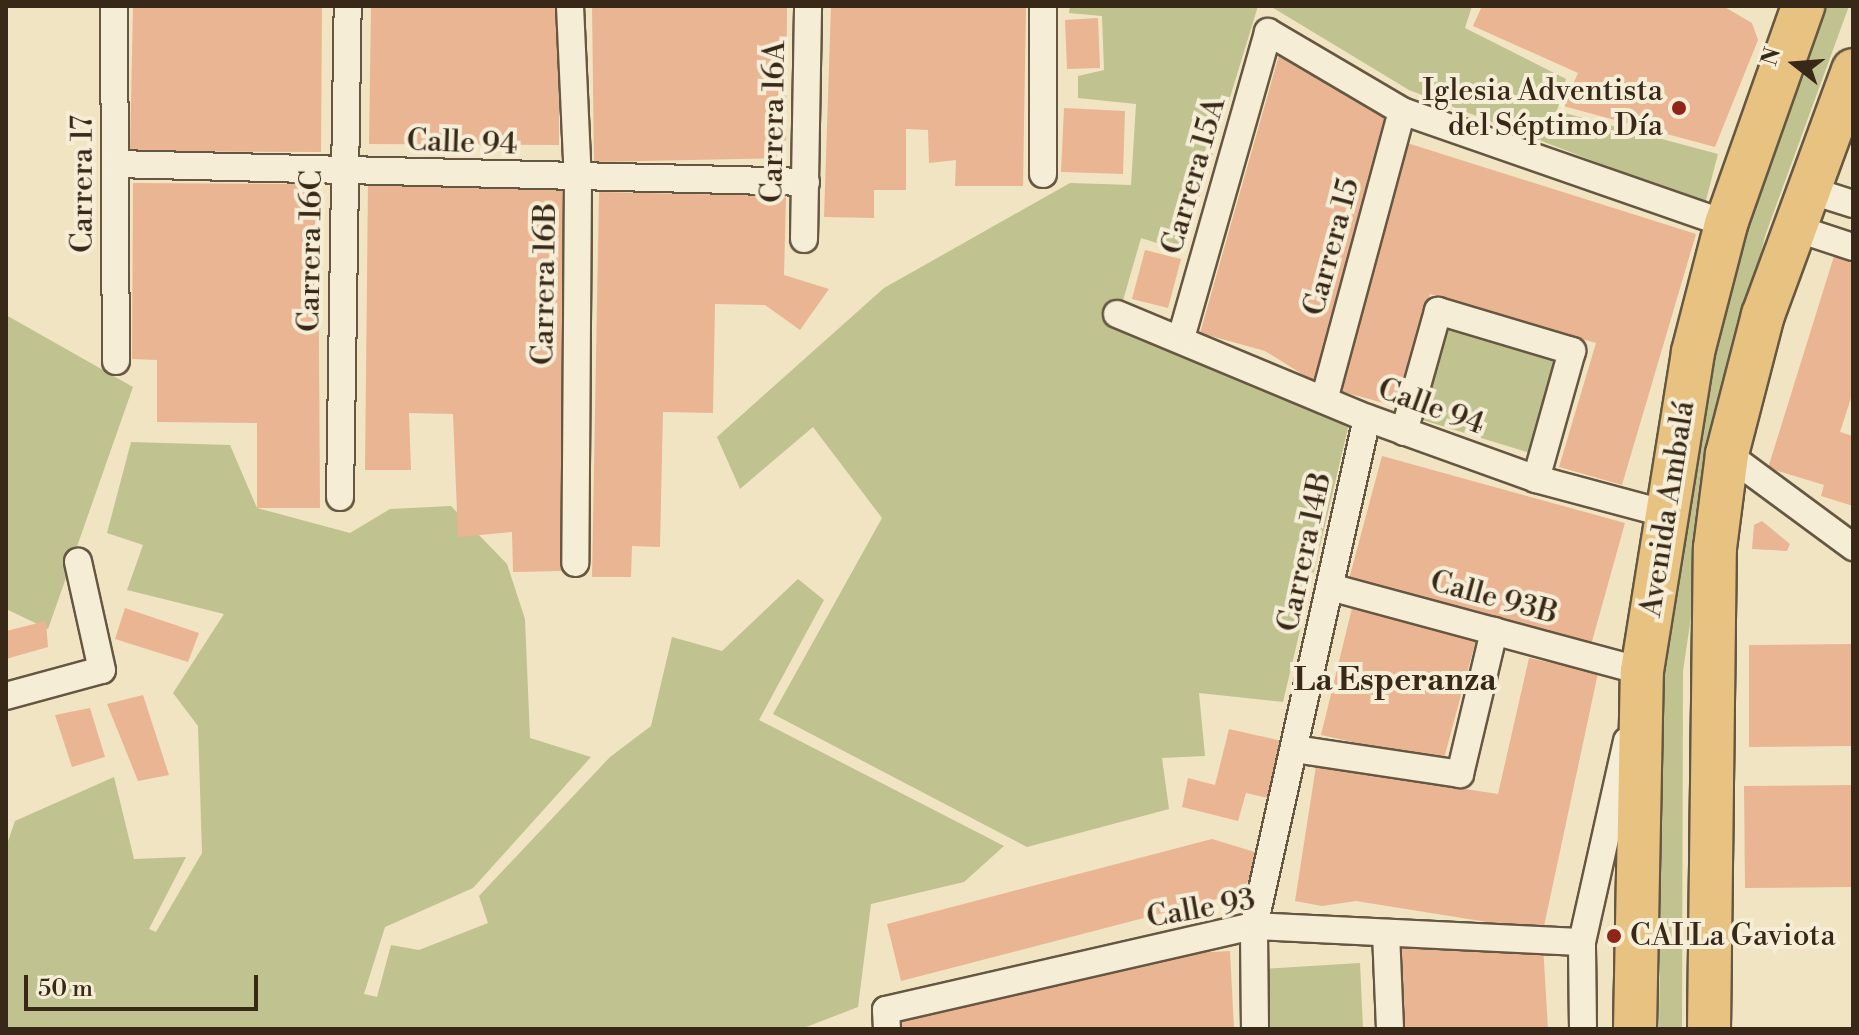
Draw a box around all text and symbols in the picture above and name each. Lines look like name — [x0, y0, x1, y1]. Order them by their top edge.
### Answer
north arrow — [1755, 24, 1835, 104]
street label: Carrera 16A — [755, 41, 793, 203]
text: N — [1756, 45, 1787, 69]
place label: Iglesia Adventista del Séptimo Día — [1422, 73, 1663, 144]
street label: Carrera 15A — [1154, 93, 1234, 259]
marker: Iglesia Adventista del Séptimo Día — [1670, 99, 1688, 117]
street label: Carrera 17 — [65, 115, 101, 253]
street label: Calle 94 — [406, 123, 518, 163]
street label: Carrera 16C — [292, 170, 330, 332]
street label: Carrera 15 — [1296, 174, 1368, 320]
street label: Carrera 16B — [526, 202, 564, 366]
street label: Calle 94 — [1373, 371, 1489, 443]
street label: Avenida Ambalá — [1633, 398, 1703, 620]
street label: Carrera 14B — [1271, 469, 1339, 635]
street label: Calle 93B — [1426, 564, 1562, 632]
district label: La Esperanza — [1293, 661, 1497, 699]
street label: Calle 93 — [1144, 882, 1258, 936]
place label: CAI La Gaviota — [1630, 918, 1836, 954]
marker: CAI La Gaviota — [1605, 927, 1623, 945]
scale bar — [28, 959, 262, 1009]
text: 50 m — [38, 974, 93, 1004]

